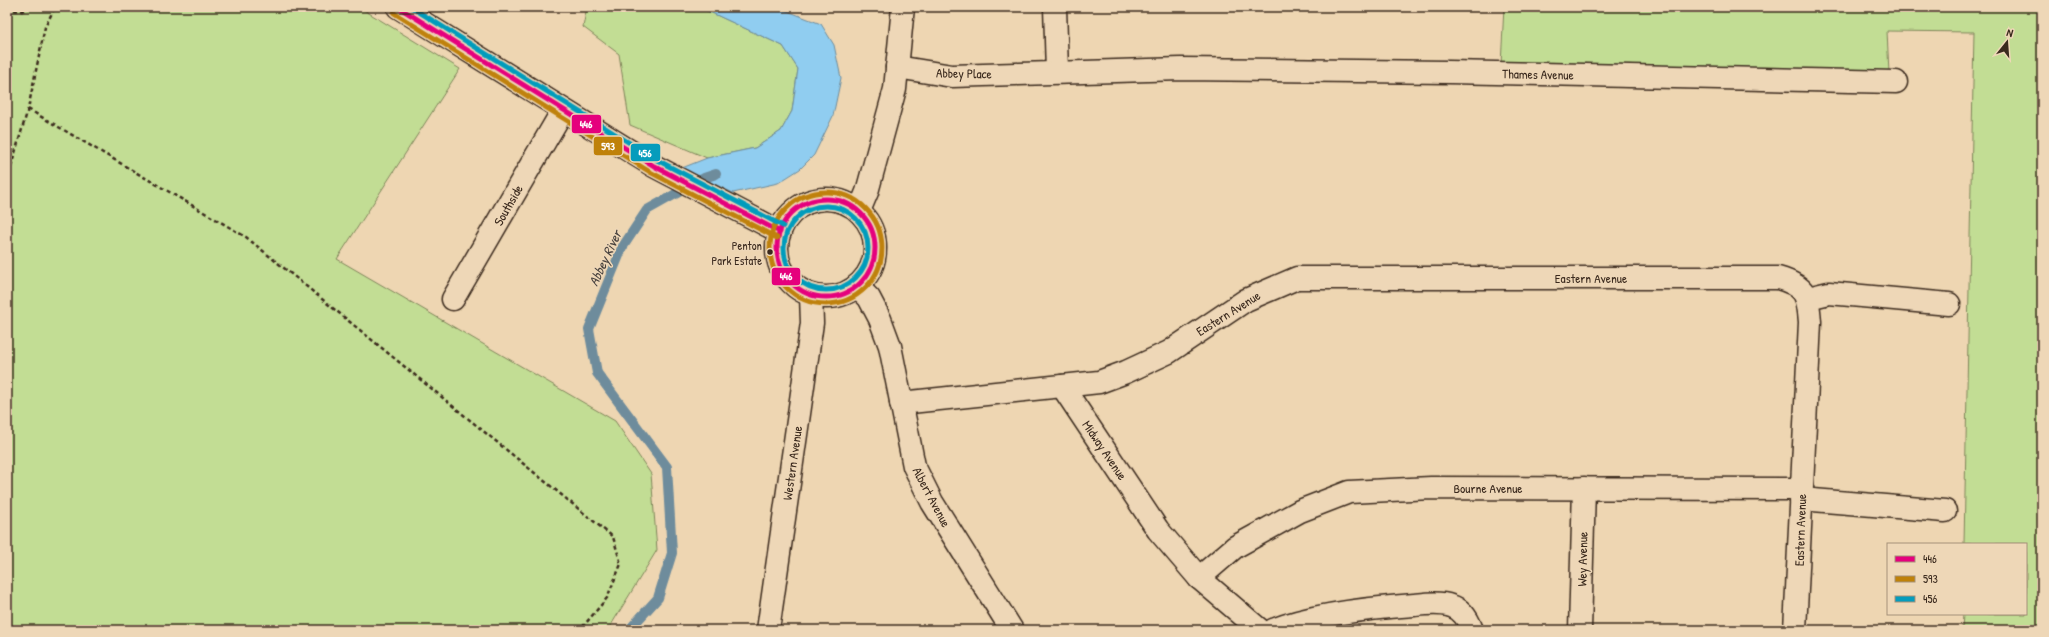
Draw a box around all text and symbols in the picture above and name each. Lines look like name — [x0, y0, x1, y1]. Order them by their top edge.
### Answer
north arrow — [1987, 22, 2027, 62]
text: N — [2005, 25, 2015, 40]
street label: Abbey Place — [936, 64, 992, 82]
street label: Thames Avenue — [1502, 64, 1574, 84]
line badge: 446 — [571, 114, 602, 134]
text: 446 — [580, 117, 593, 131]
line badge: 593 — [593, 136, 623, 156]
text: 593 — [601, 139, 615, 153]
line badge: 456 — [630, 143, 661, 162]
text: 456 — [638, 146, 652, 160]
street label: Southside — [489, 181, 527, 229]
water label: Abbey River — [583, 226, 627, 289]
place label: Penton Park Estate — [712, 237, 762, 269]
marker: Penton Park Estate — [765, 247, 775, 257]
line badge: 446 — [771, 267, 801, 286]
text: 446 — [780, 269, 793, 283]
street label: Eastern Avenue — [1555, 269, 1627, 287]
street label: Eastern Avenue — [1193, 286, 1263, 340]
street label: Midway Avenue — [1078, 417, 1132, 483]
street label: Western Avenue — [778, 425, 806, 501]
street label: Albert Avenue — [909, 464, 955, 530]
street label: Bourne Avenue — [1453, 479, 1523, 497]
street label: Eastern Avenue — [1790, 494, 1810, 566]
street label: Wey Avenue — [1573, 532, 1591, 586]
legend — [1887, 543, 2027, 615]
text: 446 — [1923, 550, 1937, 567]
text: 593 — [1923, 570, 1938, 587]
text: 456 — [1923, 590, 1938, 607]

